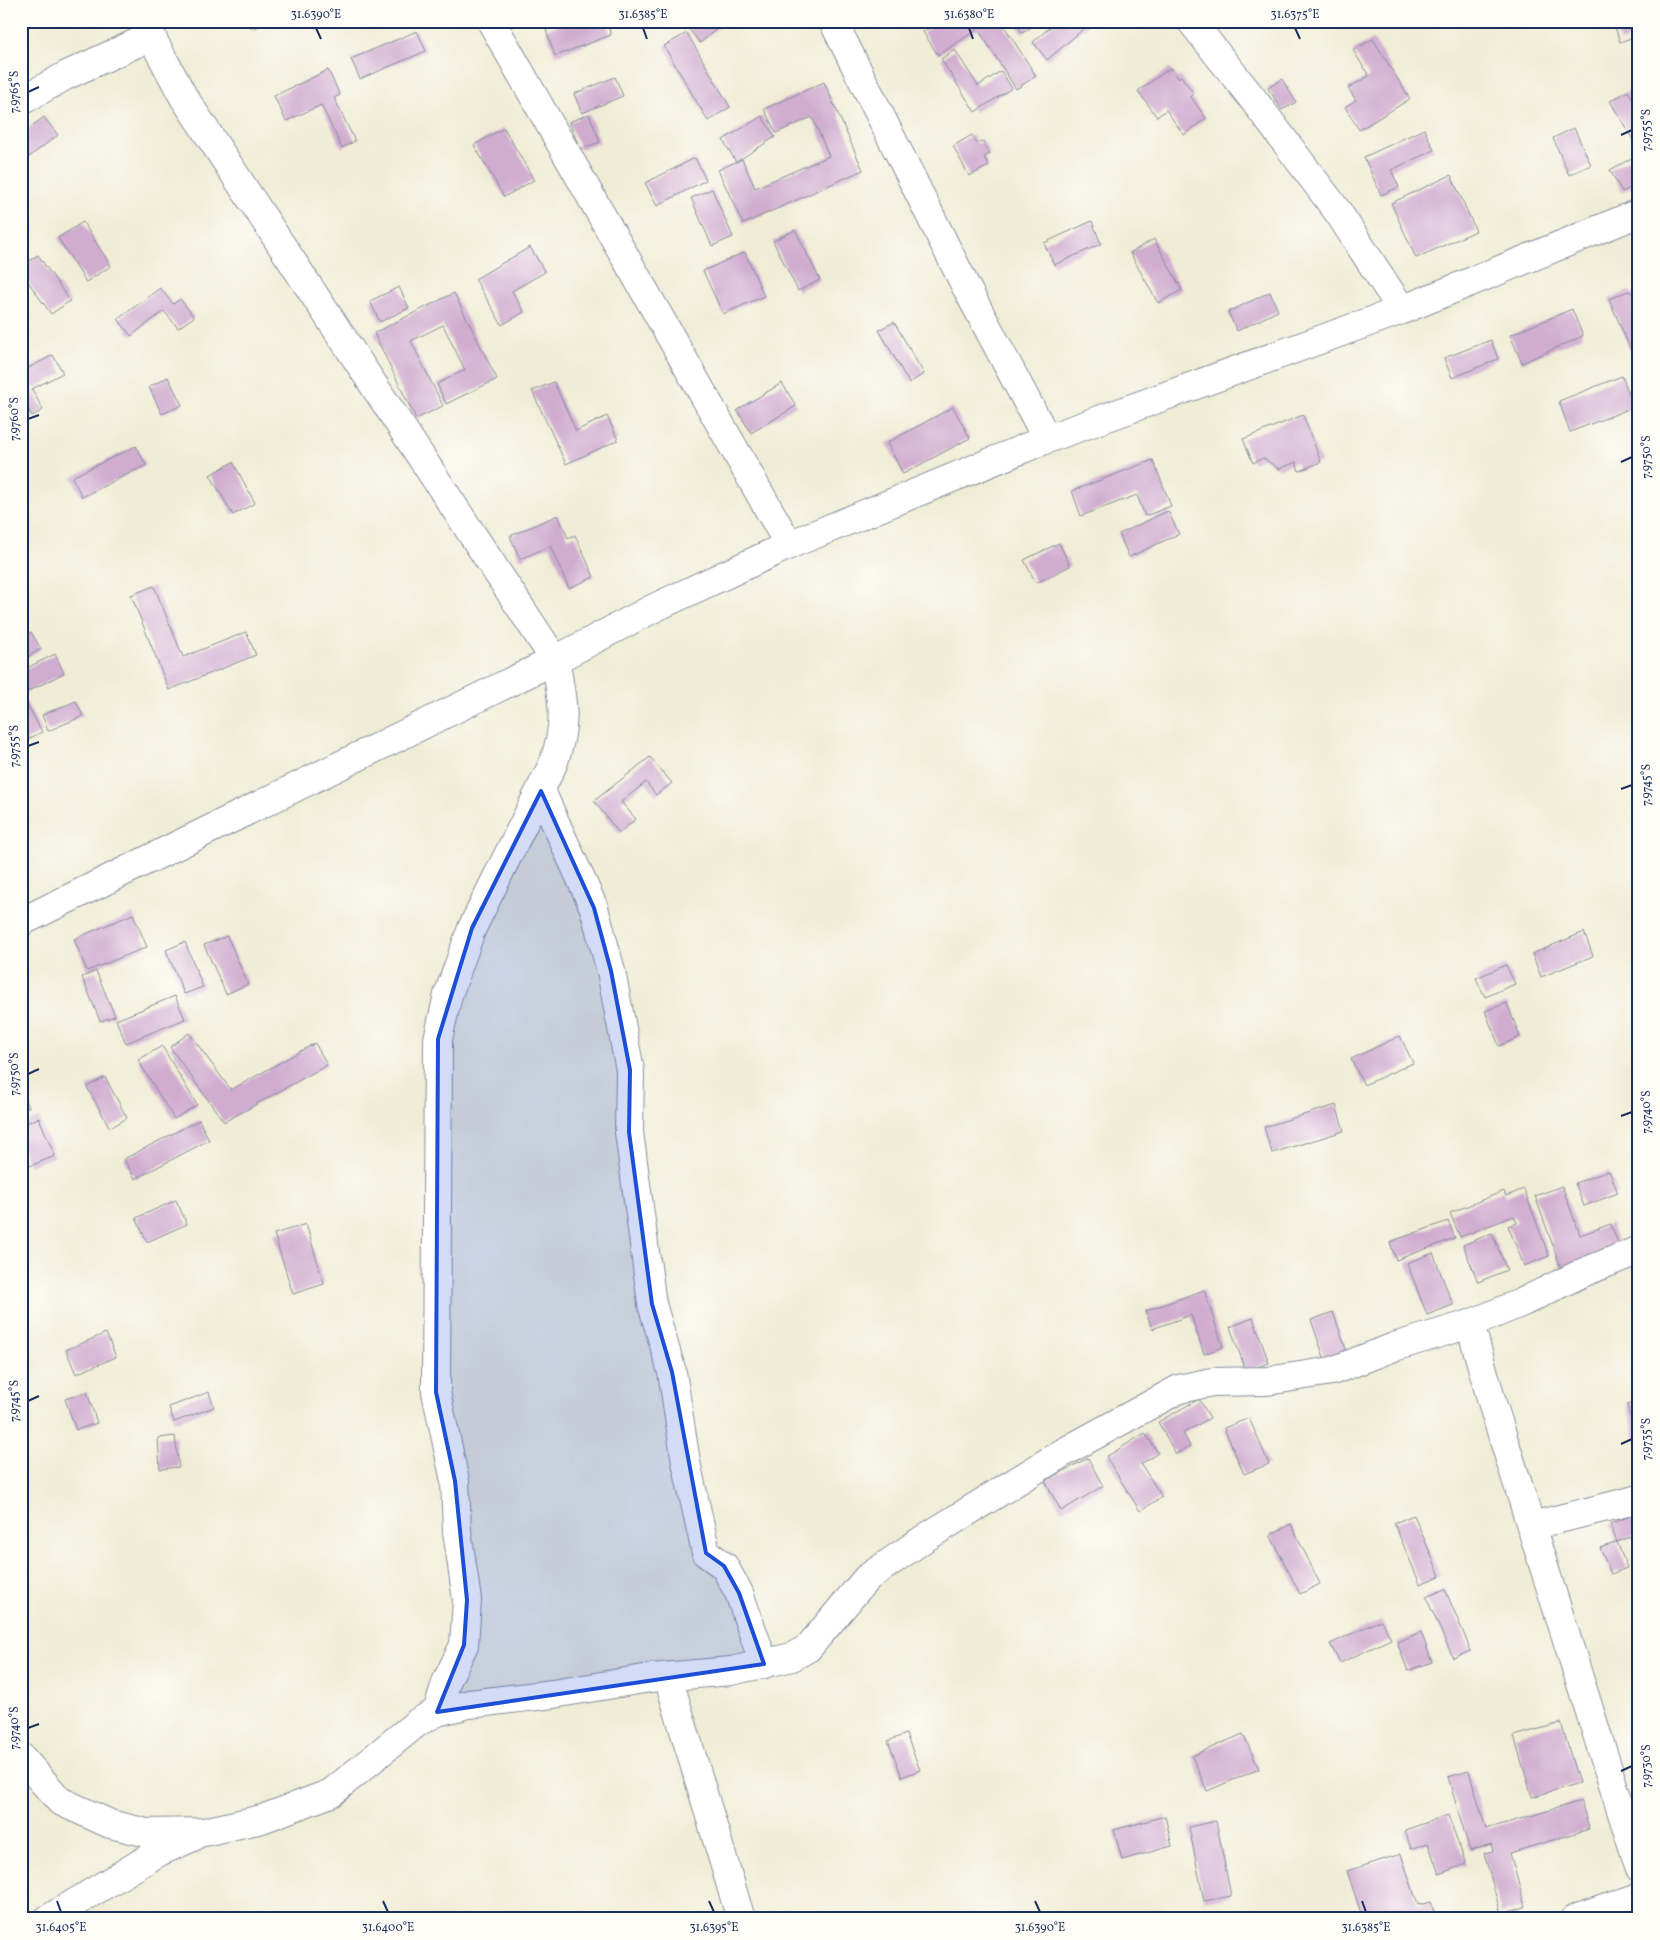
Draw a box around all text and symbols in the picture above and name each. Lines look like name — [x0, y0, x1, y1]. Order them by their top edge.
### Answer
text: 31.6390°E — [291, 7, 341, 23]
text: 31.6385°E — [618, 7, 668, 23]
text: 31.6380°E — [944, 7, 994, 23]
text: 31.6375°E — [1270, 7, 1320, 23]
text: 7.9765°S — [7, 71, 23, 113]
text: 7.9755°S — [1639, 109, 1655, 151]
text: 7.9760°S — [7, 397, 23, 441]
text: 7.9750°S — [1639, 435, 1655, 479]
text: 7.9755°S — [7, 725, 23, 767]
text: 7.9745°S — [1639, 764, 1655, 806]
text: 7.9750°S — [7, 1052, 23, 1096]
text: 7.9740°S — [1639, 1090, 1655, 1134]
text: 7.9745°S — [7, 1380, 23, 1422]
text: 7.9735°S — [1639, 1418, 1655, 1460]
text: 7.9740°S — [7, 1706, 23, 1750]
text: 7.9730°S — [1639, 1744, 1655, 1788]
text: 31.6405°E — [36, 1920, 86, 1936]
text: 31.6400°E — [362, 1920, 414, 1936]
text: 31.6395°E — [689, 1920, 739, 1936]
text: 31.6390°E — [1015, 1920, 1065, 1936]
text: 31.6385°E — [1341, 1920, 1391, 1936]

